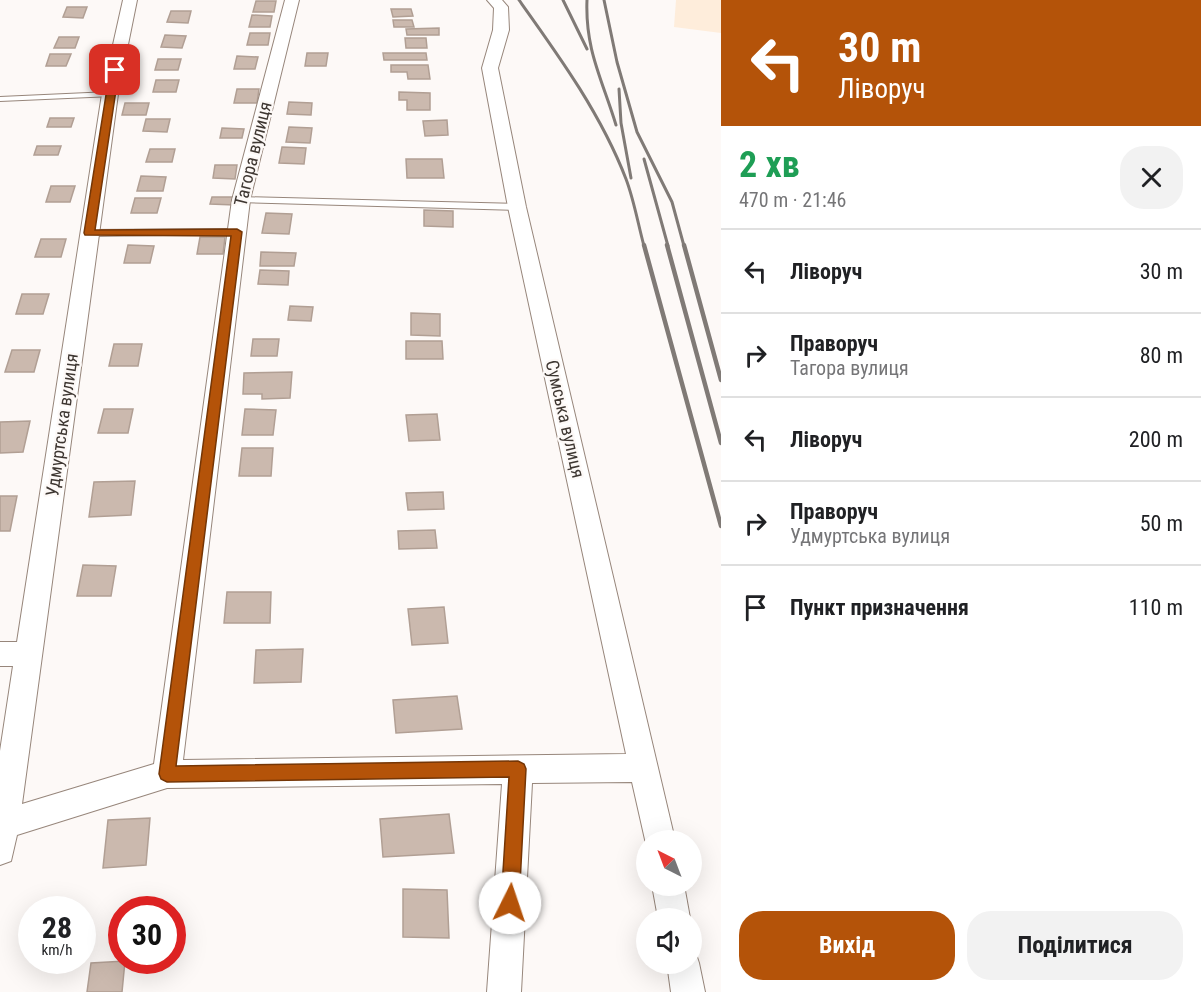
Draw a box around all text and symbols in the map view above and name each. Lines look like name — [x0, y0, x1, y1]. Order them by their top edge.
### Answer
text: 30 m — [838, 23, 921, 72]
icon: left — [739, 24, 817, 102]
pin — [89, 44, 140, 95]
icon: arrive — [98, 53, 131, 86]
text: Ліворуч — [838, 73, 925, 105]
street label: Тагора вулиця — [229, 99, 276, 208]
text: 2 хв — [739, 144, 800, 186]
button: close — [1120, 146, 1183, 209]
text: 470 m · 21:46 — [739, 188, 846, 212]
icon: left — [739, 255, 772, 288]
text: Ліворуч — [790, 259, 862, 284]
text: 30 m — [1140, 259, 1183, 284]
text: Праворуч — [790, 331, 878, 356]
icon: right — [739, 339, 772, 372]
text: 80 m — [1140, 343, 1183, 368]
street label: Удмуртська вулиця — [41, 352, 82, 498]
text: Тагора вулиця — [790, 356, 909, 380]
street label: Сумська вулиця — [542, 358, 589, 480]
icon: left — [739, 423, 772, 456]
text: Ліворуч — [790, 427, 862, 452]
text: 200 m — [1129, 427, 1183, 452]
text: Праворуч — [790, 499, 878, 524]
icon: right — [739, 507, 772, 540]
text: 50 m — [1140, 511, 1183, 536]
text: Удмуртська вулиця — [790, 524, 950, 548]
icon: arrive — [739, 591, 772, 624]
text: Пункт призначення — [790, 595, 969, 620]
text: 110 m — [1129, 595, 1183, 620]
north arrow — [636, 830, 702, 896]
map controls — [636, 830, 702, 974]
position arrow — [478, 871, 542, 935]
speed limit sign: 30 — [108, 896, 186, 974]
button: sound — [636, 908, 702, 974]
text: 28 — [42, 910, 72, 945]
button: Вихід — [739, 911, 955, 980]
button: Поділитися — [967, 911, 1183, 980]
text: km/h — [42, 941, 72, 959]

